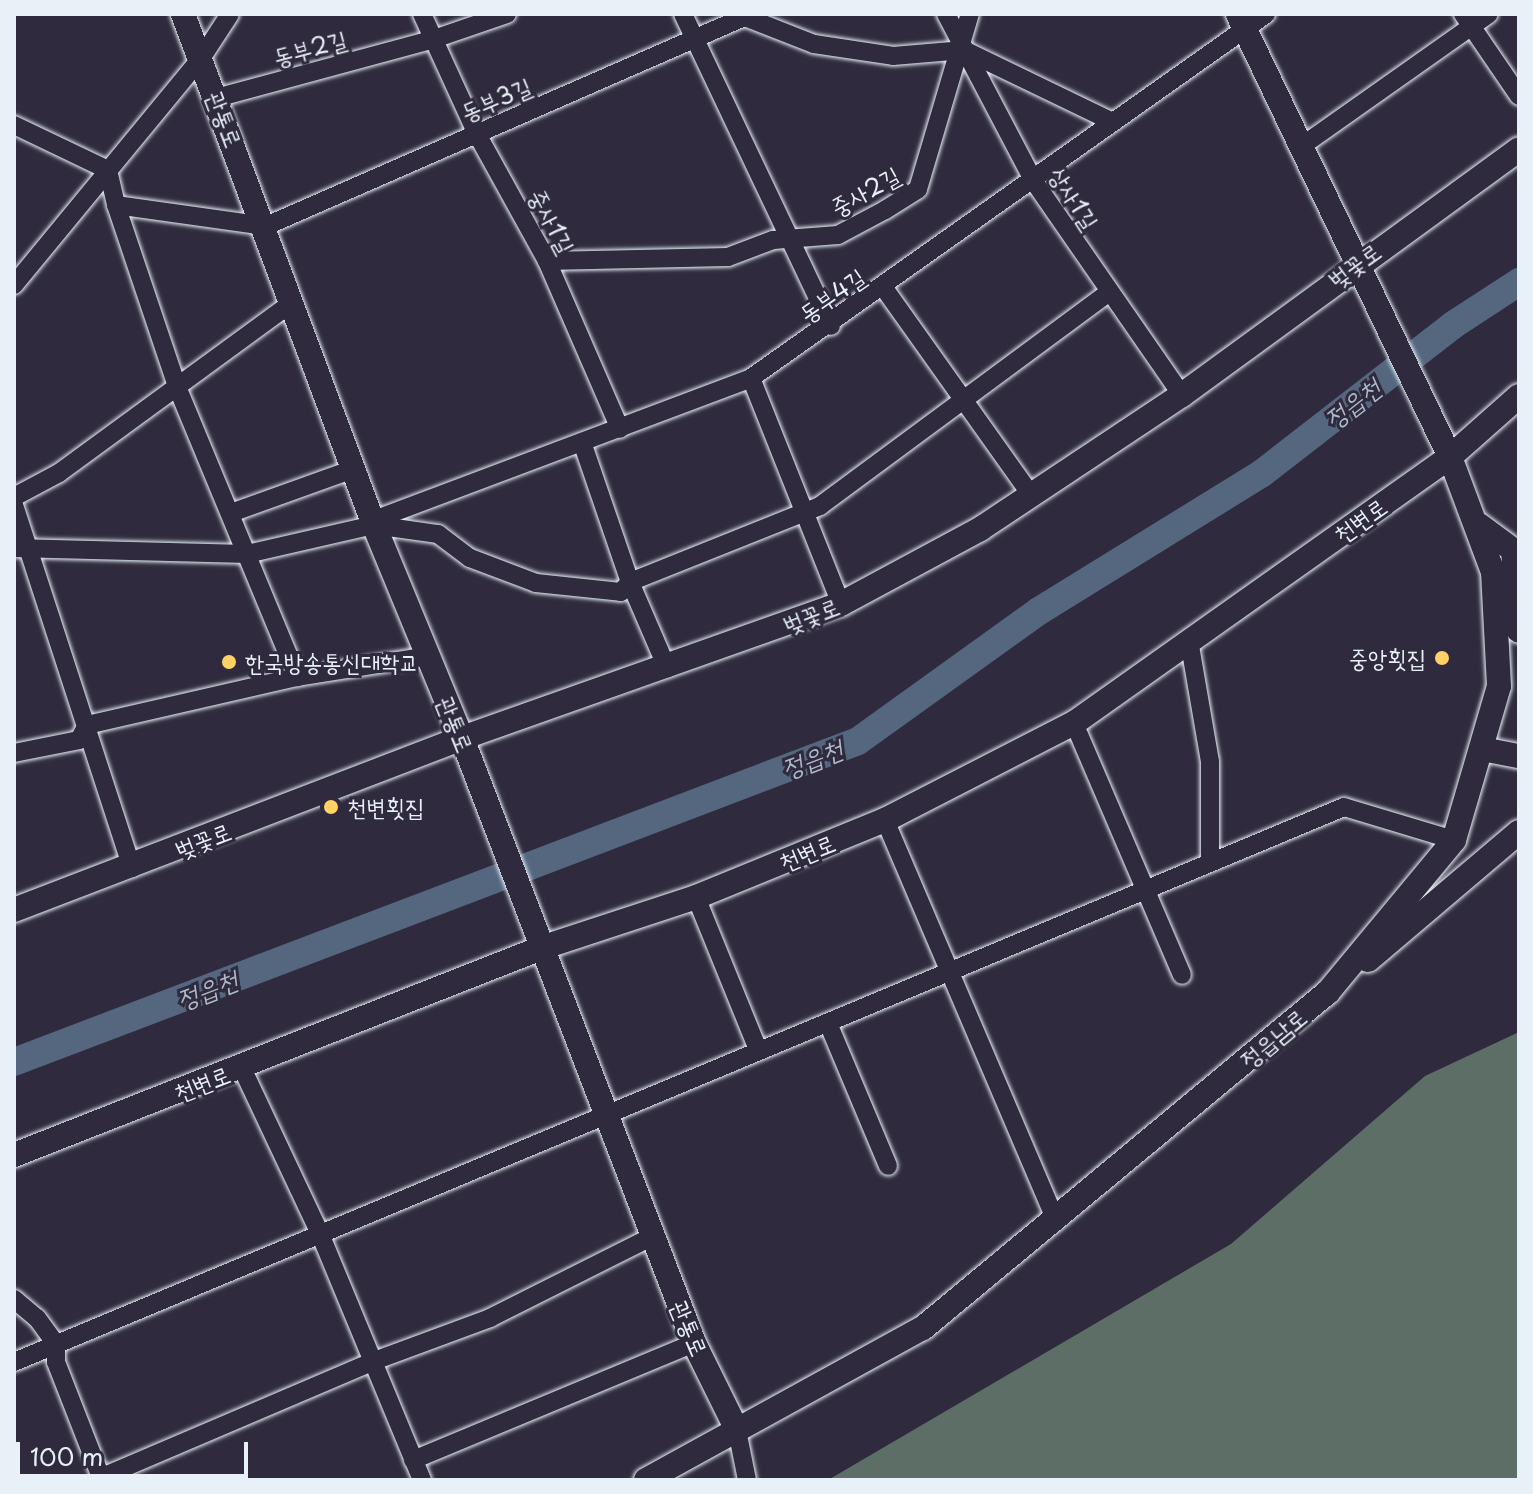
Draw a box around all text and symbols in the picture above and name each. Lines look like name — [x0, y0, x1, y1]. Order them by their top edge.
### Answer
street label: 동부2길 — [270, 24, 350, 72]
street label: 동부3길 — [456, 71, 536, 127]
street label: 관통로 — [201, 87, 249, 151]
street label: 중사2길 — [825, 160, 905, 222]
street label: 상사1길 — [1043, 161, 1105, 235]
street label: 중사1길 — [523, 184, 581, 258]
street label: 벚꽃로 — [1322, 236, 1386, 294]
street label: 동부4길 — [794, 262, 870, 328]
water label: 정읍천 — [1318, 371, 1386, 435]
street label: 천변로 — [1328, 492, 1392, 548]
street label: 벚꽃로 — [779, 591, 843, 639]
place label: 중앙횟집 — [1349, 644, 1426, 672]
place label: 한국방송통신대학교 — [245, 648, 419, 676]
marker: 중앙횟집 — [1433, 649, 1451, 667]
marker: 한국방송통신대학교 — [220, 653, 238, 671]
street label: 관통로 — [432, 692, 480, 756]
water label: 정읍천 — [777, 732, 847, 784]
place label: 천변횟집 — [347, 793, 424, 821]
marker: 천변횟집 — [322, 798, 340, 816]
street label: 벚꽃로 — [171, 816, 235, 864]
street label: 천변로 — [775, 828, 839, 876]
water label: 정읍천 — [172, 963, 242, 1015]
street label: 정읍남로 — [1234, 1002, 1312, 1074]
street label: 천변로 — [170, 1059, 234, 1107]
street label: 관통로 — [665, 1296, 715, 1360]
scale bar — [20, 1426, 252, 1476]
text: 100 m — [30, 1438, 103, 1474]

